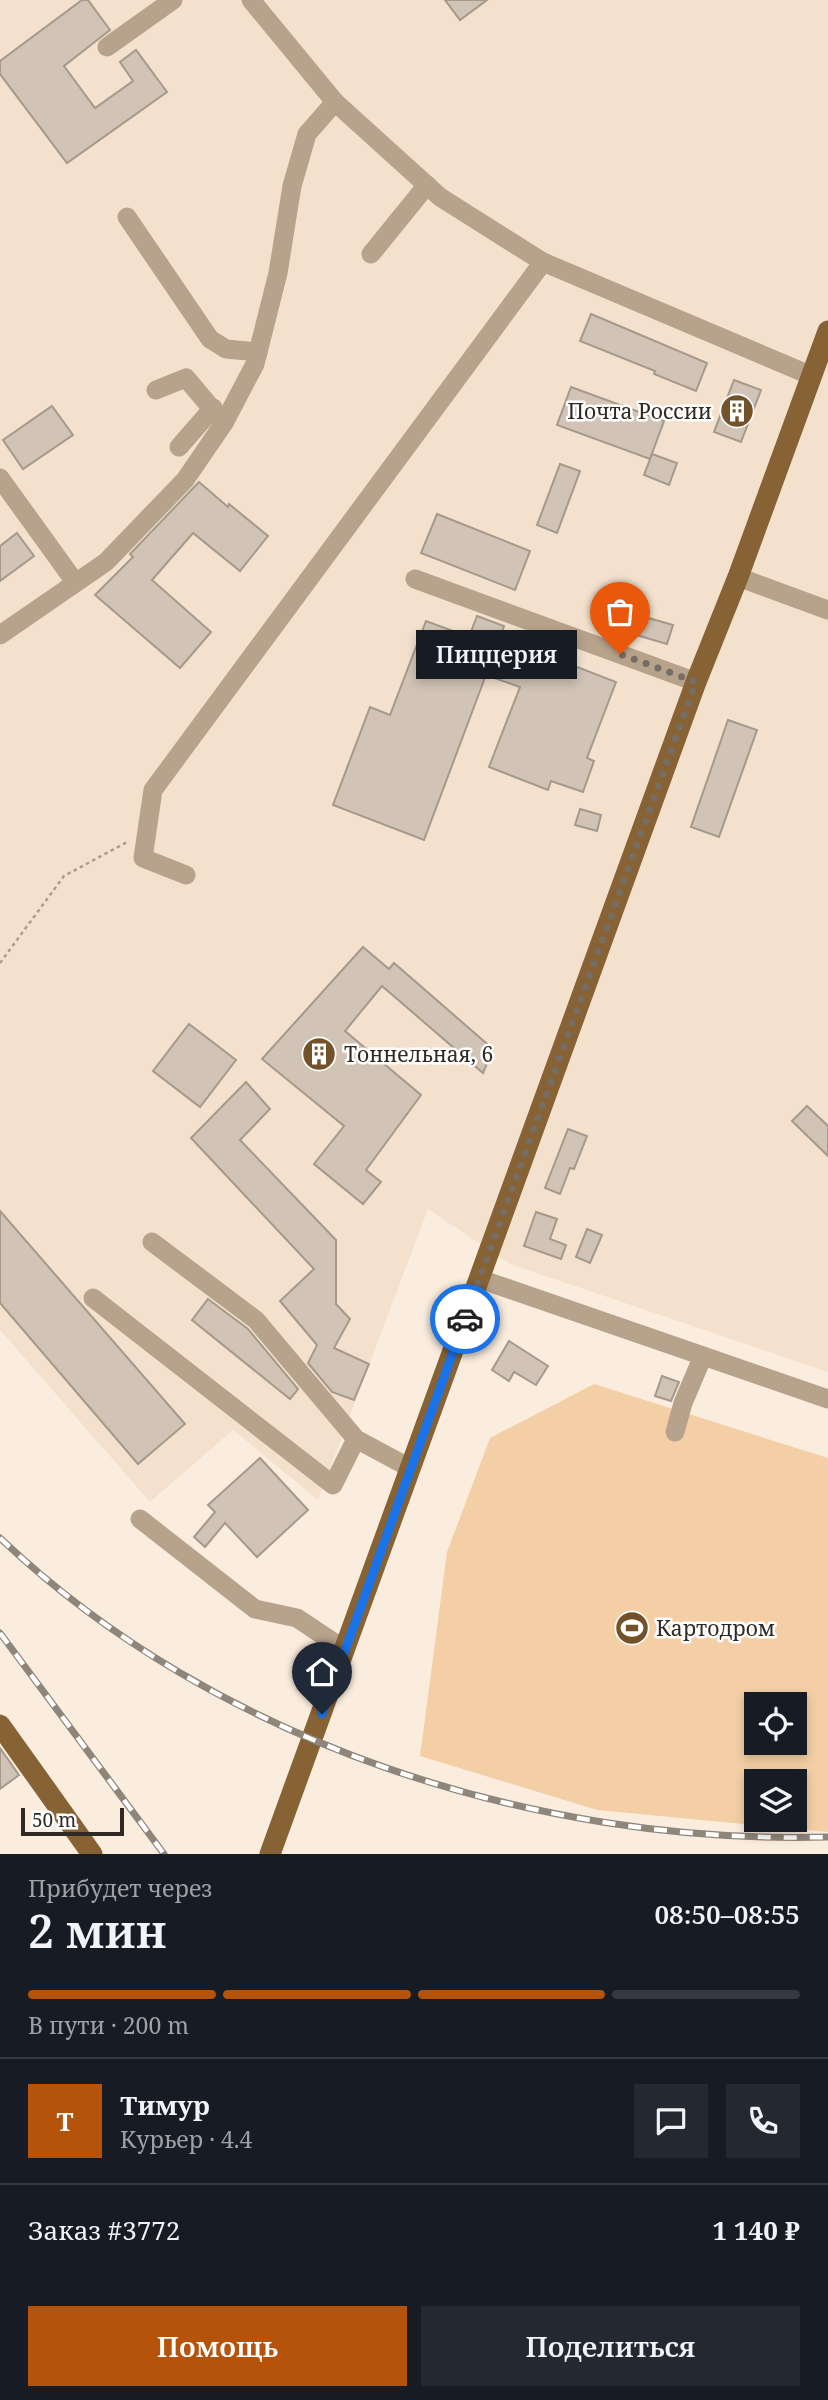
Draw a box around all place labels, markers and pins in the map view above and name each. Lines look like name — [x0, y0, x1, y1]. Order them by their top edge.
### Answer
building icon: Почта России — [718, 392, 756, 430]
place label: Почта России — [568, 397, 712, 425]
pin — [590, 582, 650, 654]
callout: Пиццерия — [417, 630, 578, 678]
building icon: Тоннельная, 6 — [300, 1035, 338, 1073]
place label: Тоннельная, 6 — [344, 1040, 493, 1068]
sports icon: Картодром — [613, 1609, 651, 1647]
place label: Картодром — [656, 1614, 775, 1642]
pin — [292, 1642, 352, 1714]

